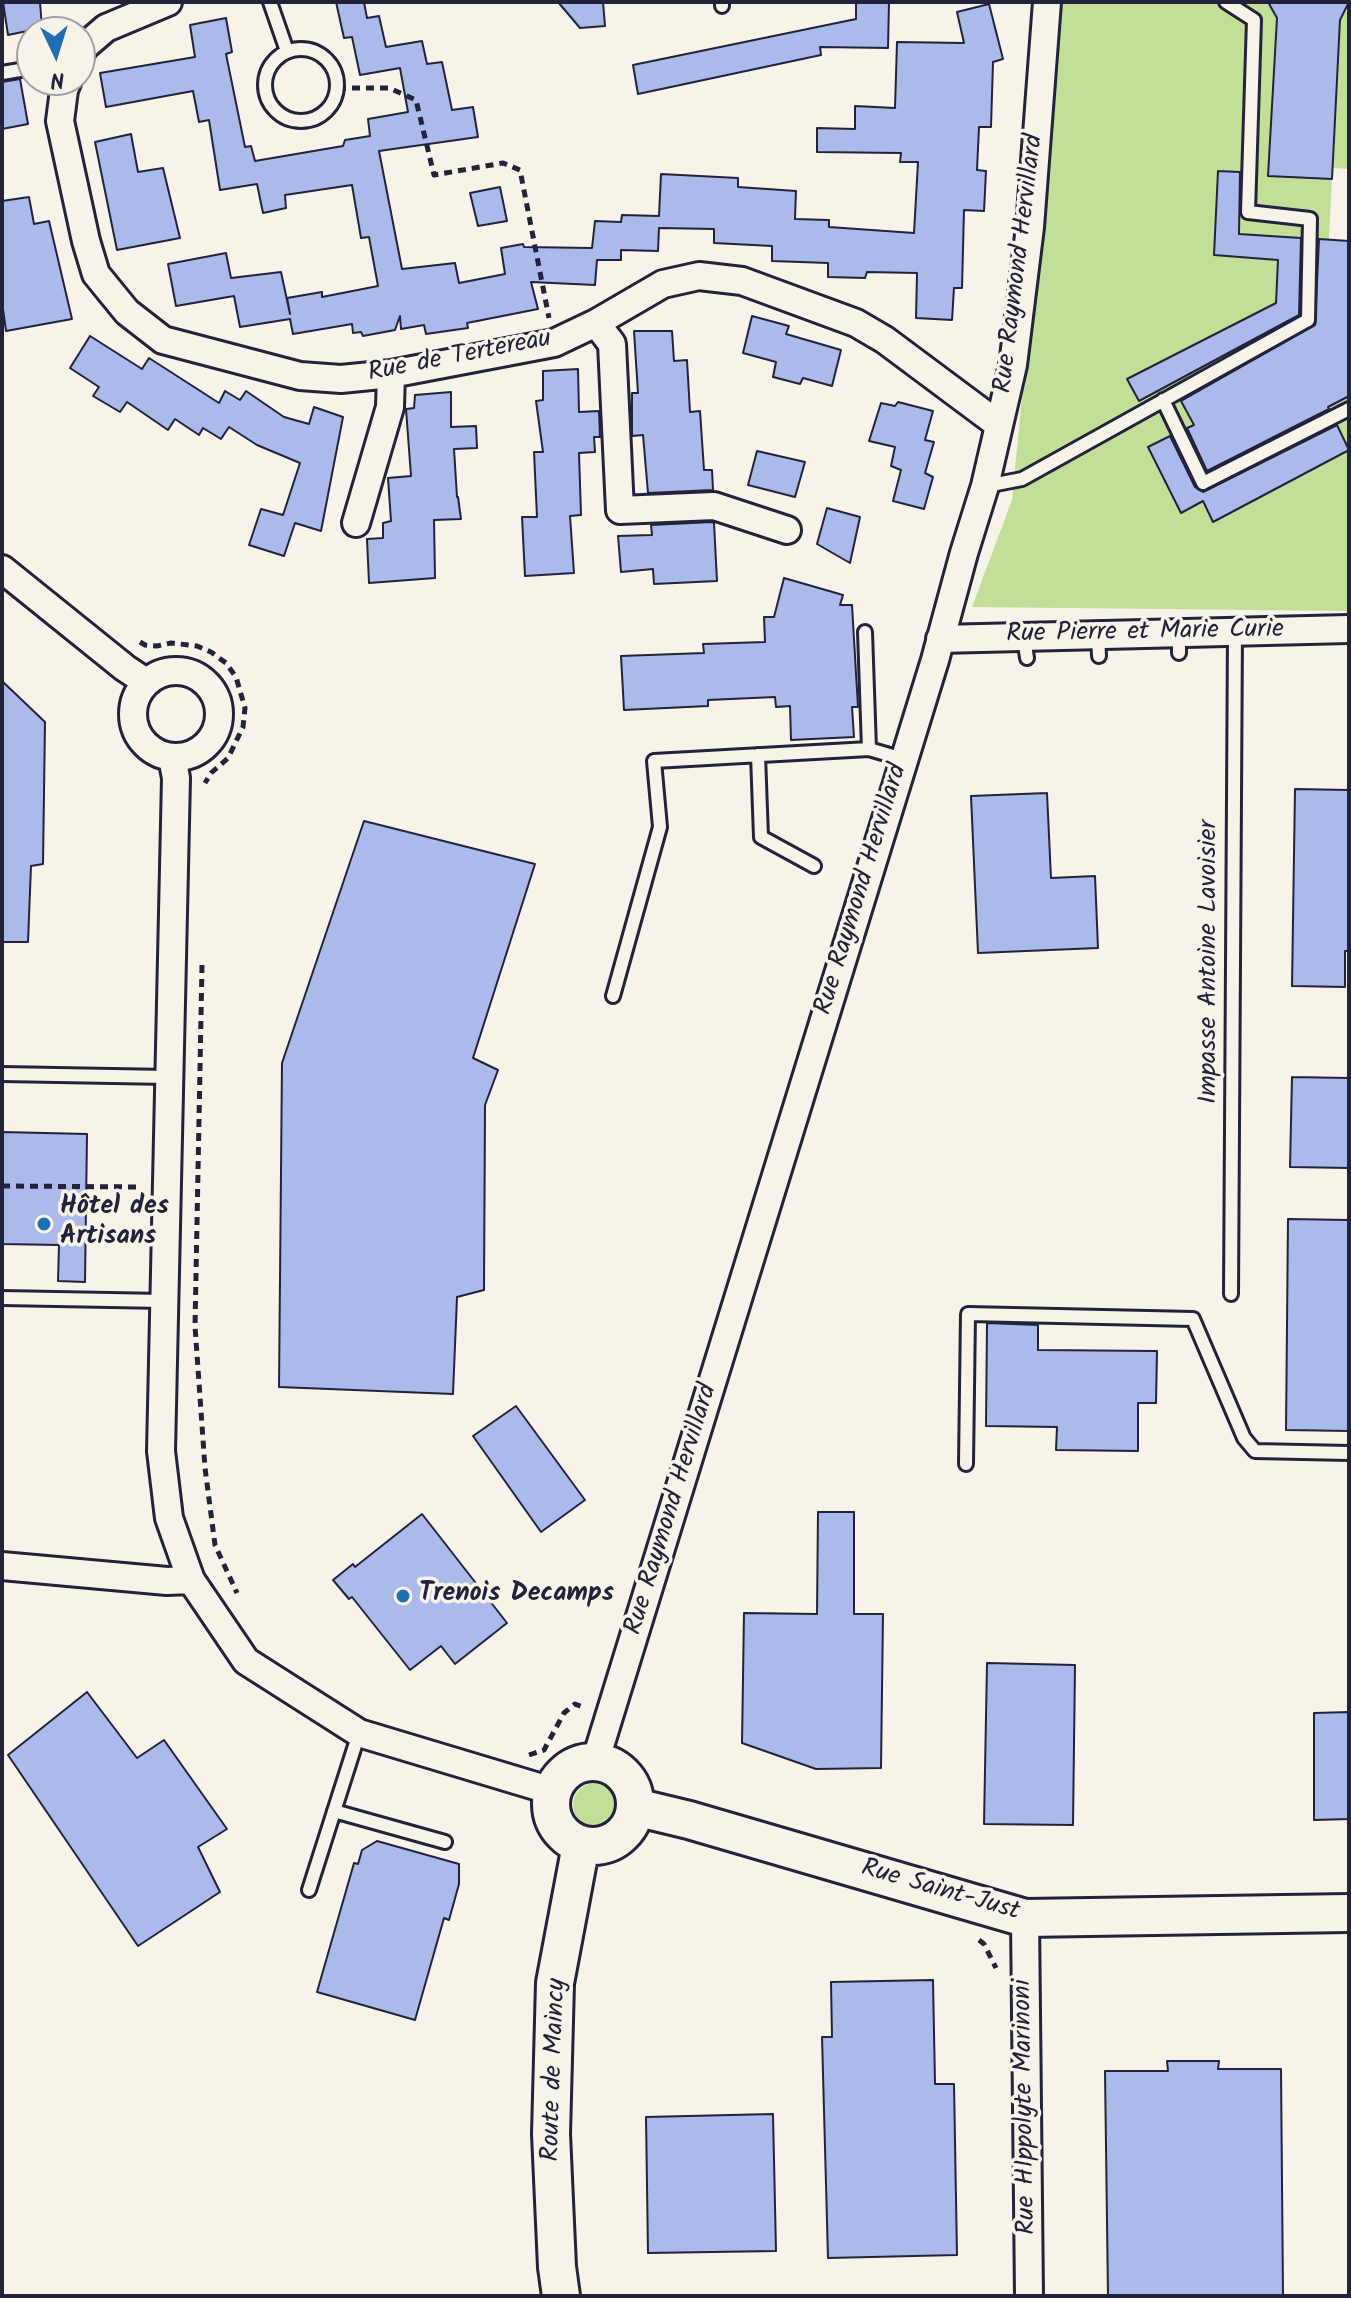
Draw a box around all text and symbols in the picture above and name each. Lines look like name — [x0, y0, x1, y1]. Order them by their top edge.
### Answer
north arrow — [16, 16, 96, 96]
text: N — [49, 61, 66, 96]
street label: Rue Raymond Hervillard — [990, 133, 1052, 395]
street label: Rue de Tertereau — [366, 325, 554, 391]
street label: Rue Pierre et Marie Curie — [1006, 616, 1284, 652]
street label: Rue Raymond Hervillard — [810, 761, 916, 1019]
street label: Impasse Antoine Lavoisier — [1195, 820, 1227, 1104]
place label: Hôtel des Artisans — [60, 1193, 169, 1254]
marker: Hôtel des Artisans — [35, 1215, 53, 1233]
street label: Rue Raymond Hervillard — [620, 1381, 726, 1639]
place label: Trenois Decamps — [419, 1580, 614, 1612]
marker: Trenois Decamps — [394, 1587, 412, 1605]
street label: Rue Saint-Just — [857, 1854, 1023, 1930]
street label: Route de Maincy — [537, 1978, 575, 2162]
street label: Rue HIppolyte Marinoni — [1009, 1979, 1045, 2235]

